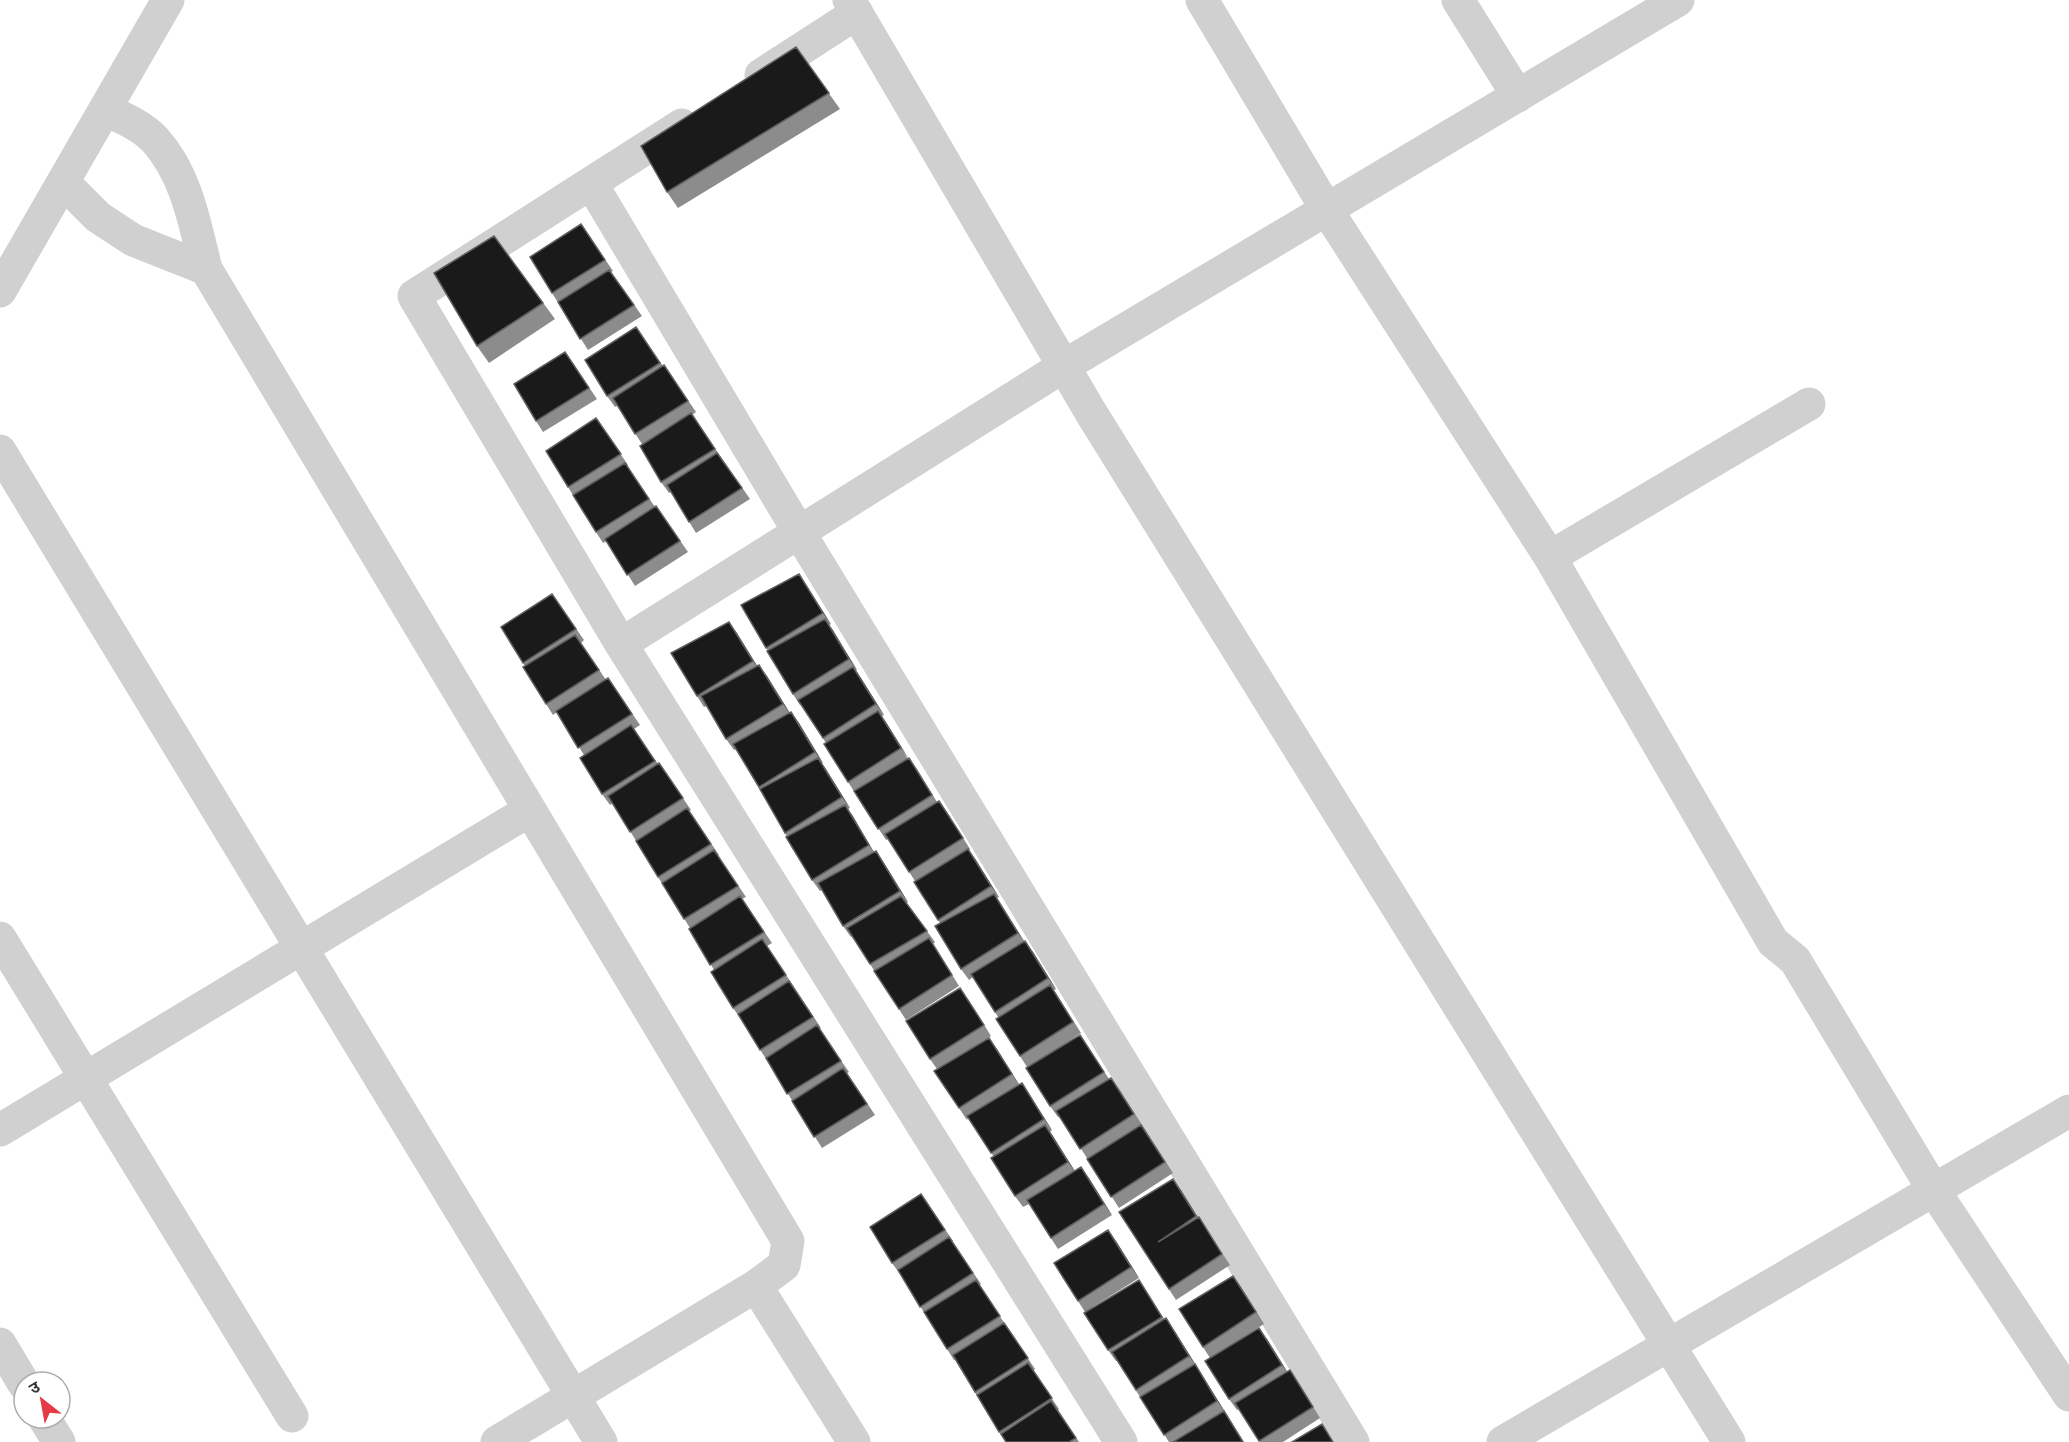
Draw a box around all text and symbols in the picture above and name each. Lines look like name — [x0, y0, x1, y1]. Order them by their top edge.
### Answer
north arrow — [12, 1370, 72, 1430]
text: उ — [25, 1376, 43, 1397]

